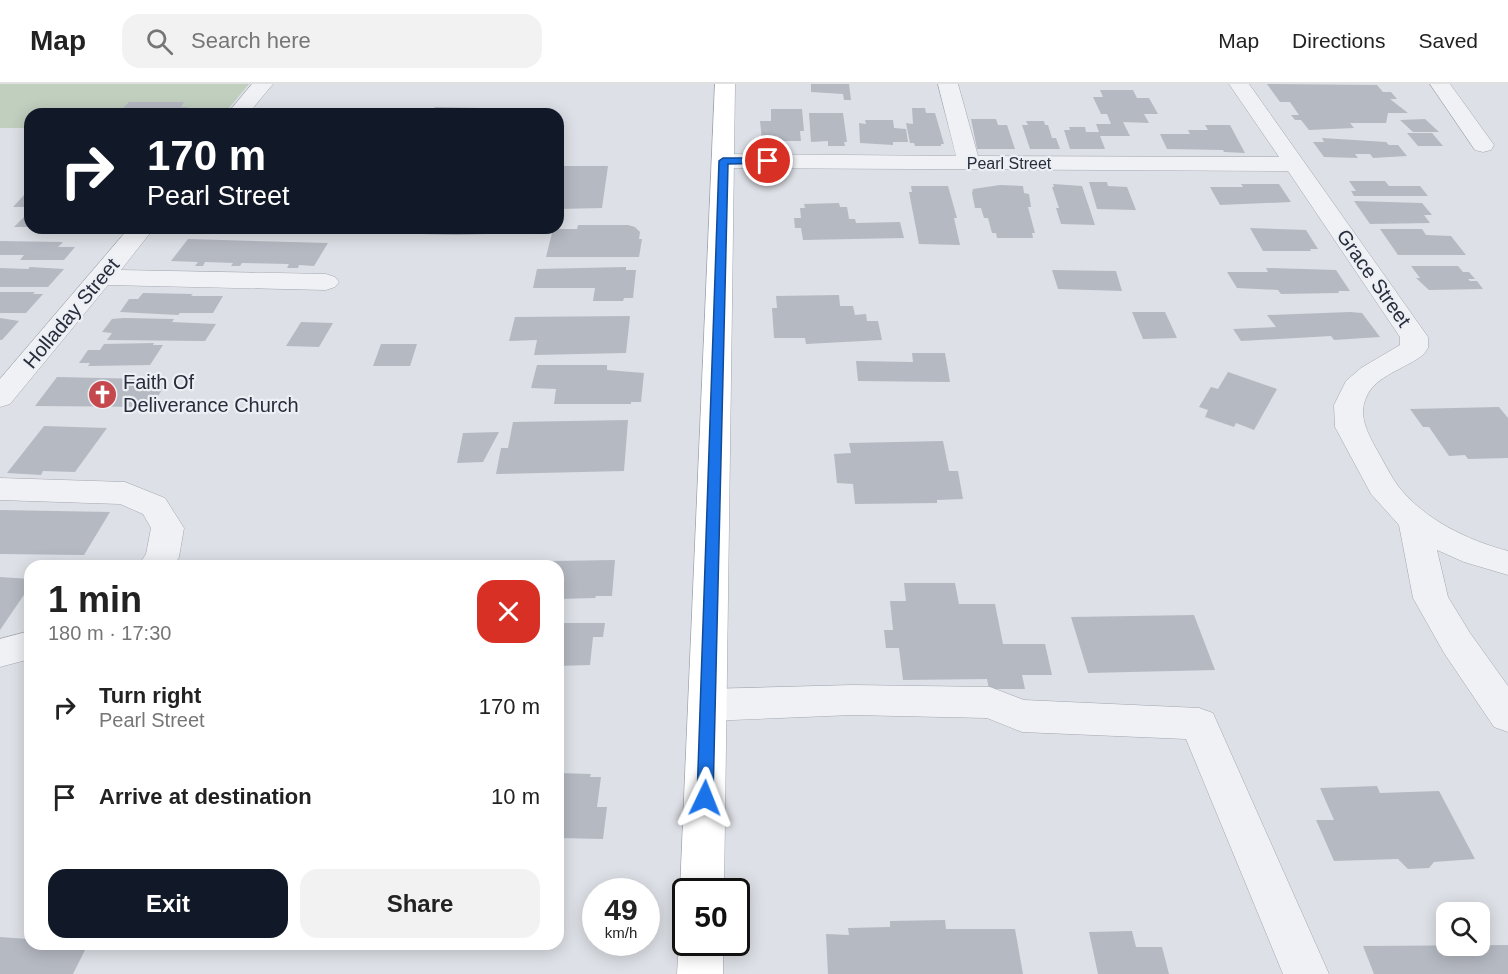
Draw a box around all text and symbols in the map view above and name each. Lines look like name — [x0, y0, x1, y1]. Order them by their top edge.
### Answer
search box — [122, 14, 542, 68]
text: Map — [30, 25, 86, 56]
icon: search — [143, 25, 176, 58]
text: Search here — [191, 28, 311, 53]
text: Map — [1218, 29, 1259, 52]
text: Directions — [1292, 29, 1385, 52]
text: Saved — [1418, 29, 1478, 52]
icon: right — [48, 132, 126, 210]
text: 170 m — [147, 132, 266, 179]
pin — [742, 135, 793, 186]
icon: arrive — [751, 144, 784, 177]
street label: Pearl Street — [967, 155, 1052, 172]
text: Pearl Street — [147, 181, 290, 211]
street label: Grace Street — [1332, 225, 1416, 331]
street label: Holladay Street — [19, 253, 124, 372]
place label: Faith Of Deliverance Church — [123, 371, 299, 416]
church icon: Faith Of Deliverance Church — [86, 378, 118, 410]
text: 1 min — [48, 579, 142, 620]
button: close — [477, 580, 540, 643]
text: 180 m · 17:30 — [48, 622, 171, 644]
text: Turn right — [99, 683, 201, 708]
icon: right — [48, 691, 81, 724]
text: 170 m — [479, 694, 540, 719]
text: Pearl Street — [99, 709, 205, 731]
position arrow — [673, 766, 737, 830]
icon: arrive — [48, 781, 81, 814]
text: Arrive at destination — [99, 784, 312, 809]
text: 10 m — [491, 784, 540, 809]
button: Exit — [48, 869, 288, 938]
button: Share — [300, 869, 540, 938]
speed limit sign: 50 — [672, 878, 750, 956]
text: 49 — [604, 893, 638, 926]
map controls — [1436, 902, 1490, 956]
button: search — [1436, 902, 1490, 956]
text: km/h — [605, 924, 637, 941]

